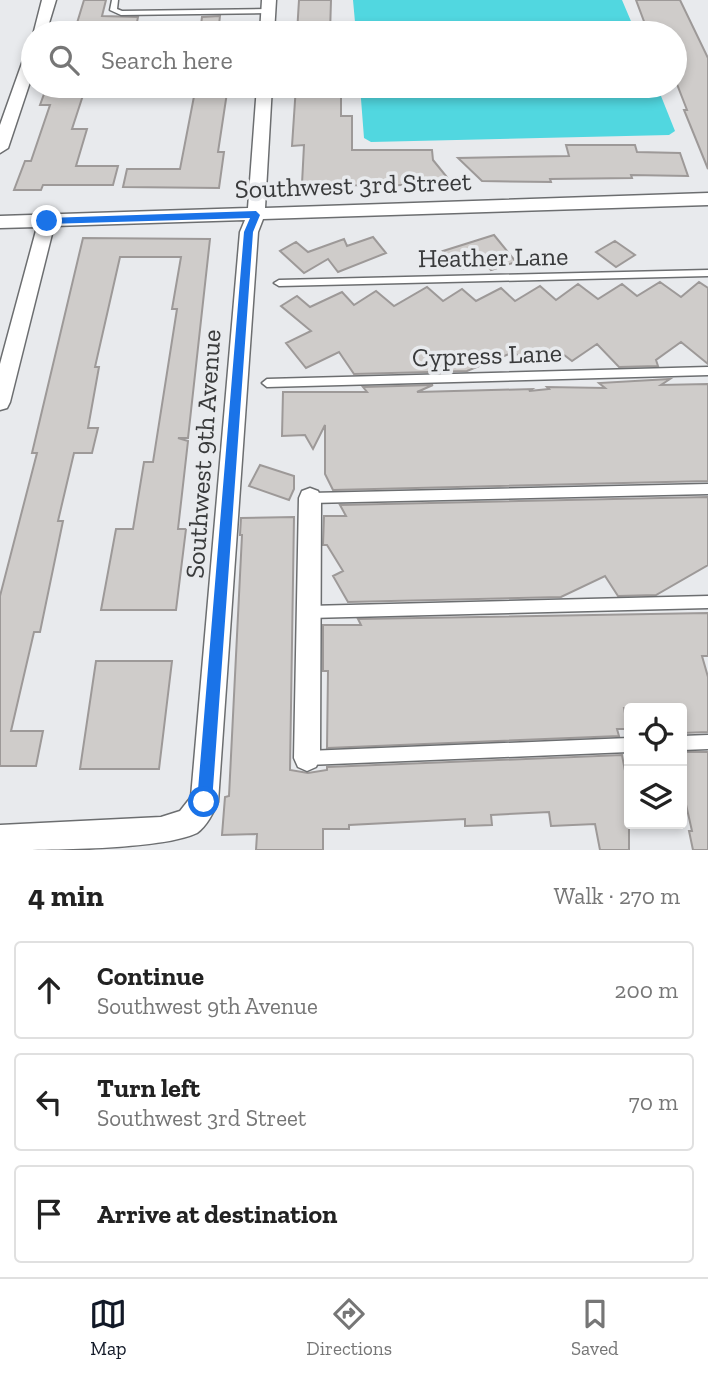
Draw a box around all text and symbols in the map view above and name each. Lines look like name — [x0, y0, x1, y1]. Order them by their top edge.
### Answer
search box — [21, 21, 687, 98]
icon: search — [45, 41, 83, 79]
text: Search here — [101, 44, 233, 76]
street label: Southwest 3rd Street — [234, 165, 472, 205]
route end — [31, 205, 62, 236]
street label: Heather Lane — [417, 240, 569, 274]
street label: Southwest 9th Avenue — [178, 328, 228, 580]
street label: Cypress Lane — [411, 336, 563, 374]
map controls — [624, 703, 687, 829]
button: locate — [624, 703, 687, 766]
button: layers — [624, 766, 687, 829]
route start — [188, 786, 219, 817]
text: 4 min — [28, 878, 104, 914]
text: Walk · 270 m — [554, 882, 680, 910]
text: Continue — [97, 960, 204, 992]
icon: ahead — [30, 971, 68, 1009]
text: 200 m — [615, 976, 678, 1004]
text: Southwest 9th Avenue — [97, 992, 318, 1020]
text: Turn left — [97, 1072, 200, 1104]
icon: left — [30, 1083, 68, 1121]
text: 70 m — [629, 1088, 678, 1116]
text: Southwest 3rd Street — [97, 1104, 306, 1132]
icon: arrive — [30, 1195, 68, 1233]
text: Arrive at destination — [97, 1198, 337, 1230]
tab: Map — [89, 1295, 127, 1360]
tab: Directions — [306, 1295, 392, 1360]
tab: Saved — [571, 1295, 619, 1360]

